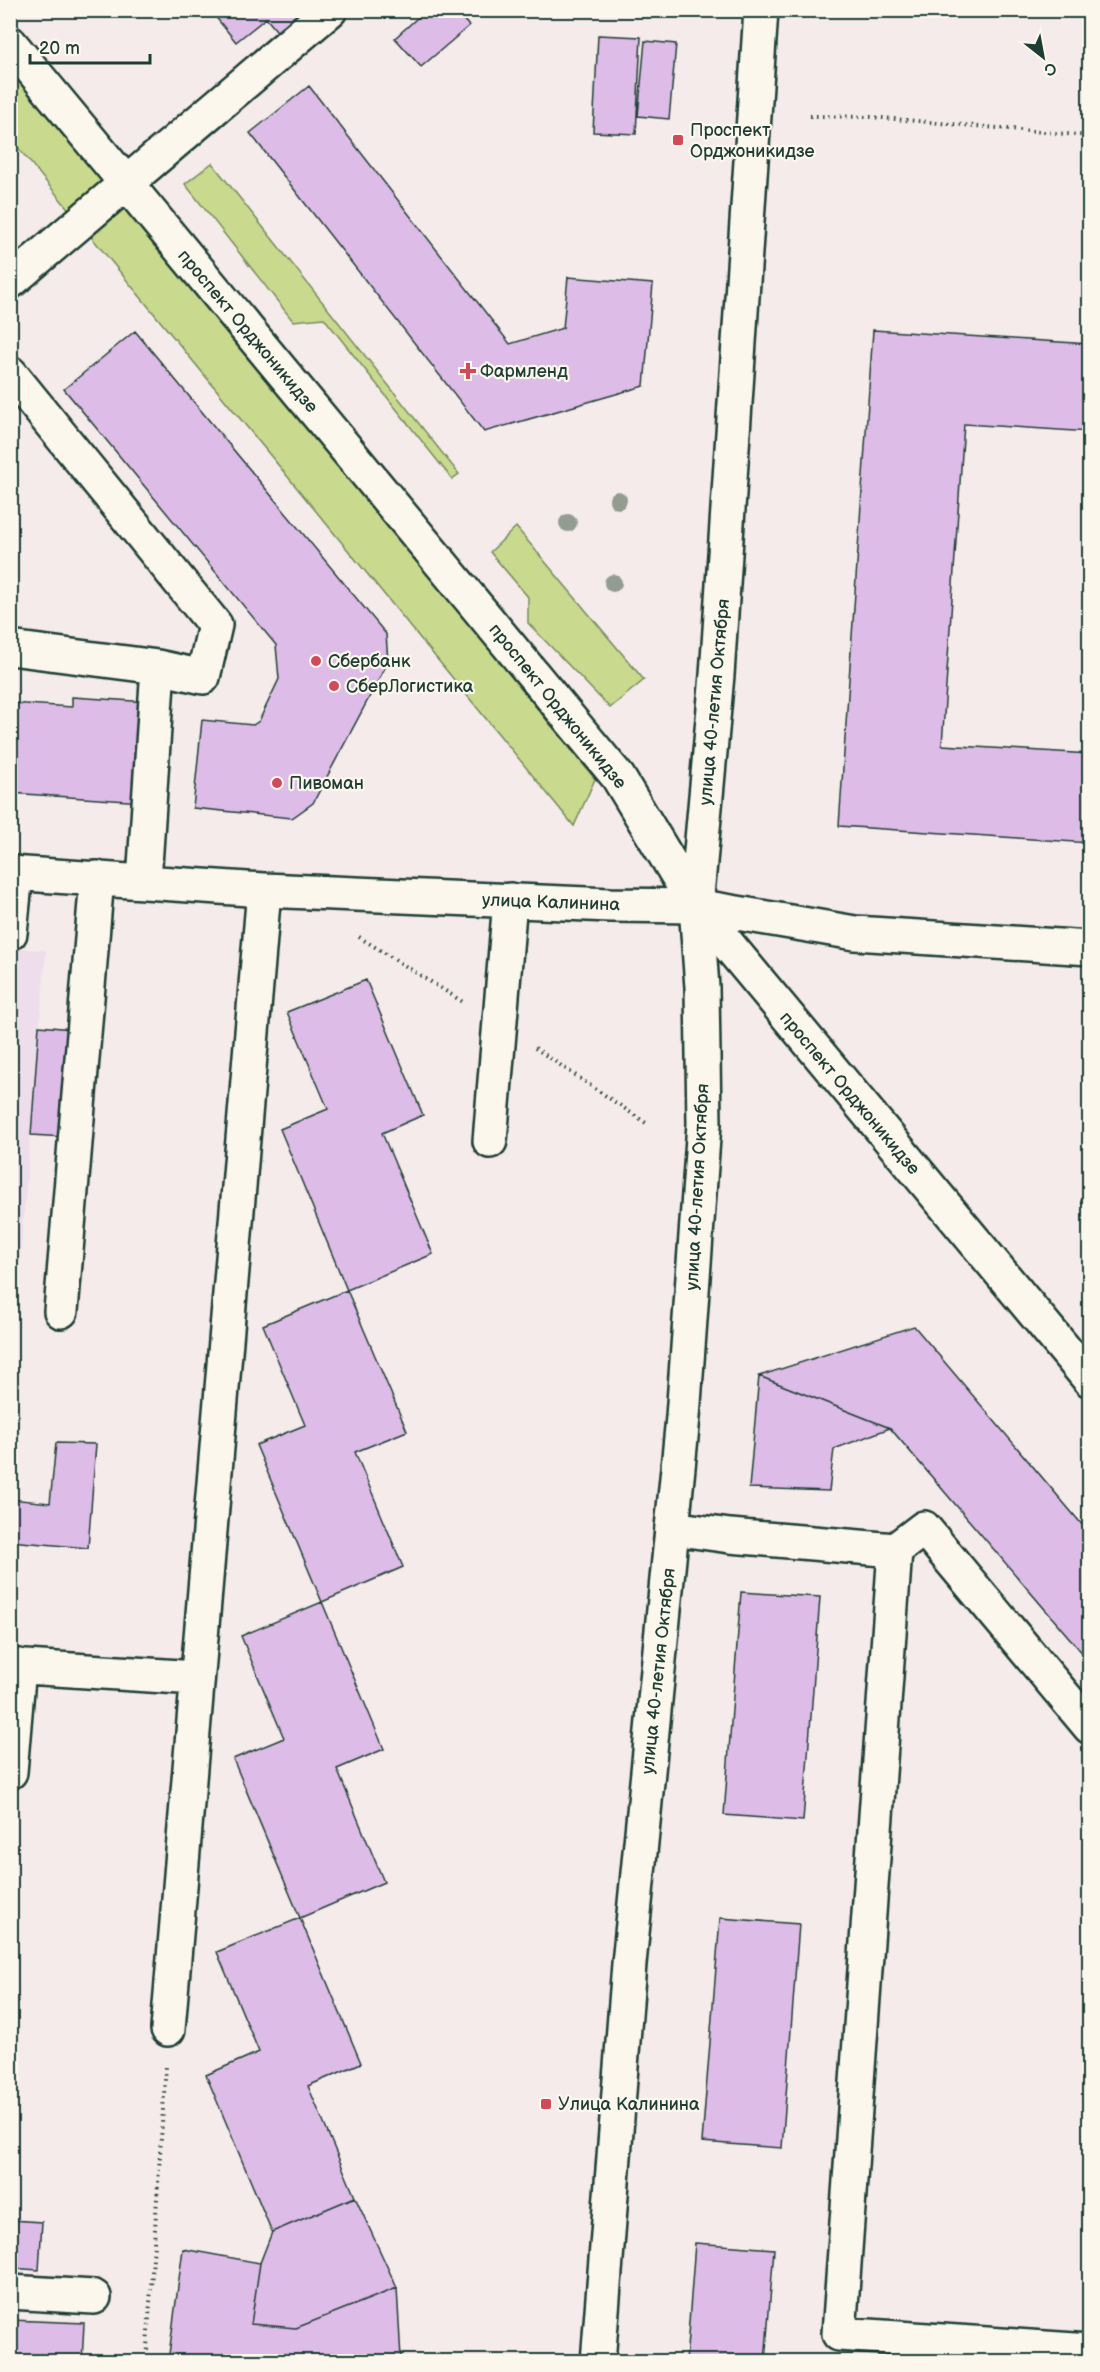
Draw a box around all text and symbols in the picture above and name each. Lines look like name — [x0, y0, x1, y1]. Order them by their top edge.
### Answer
scale bar — [30, 27, 150, 65]
north arrow — [1013, 27, 1073, 87]
text: 20 m — [39, 38, 80, 59]
text: С — [1040, 58, 1060, 80]
place label: Проспект Орджоникидзе — [690, 120, 815, 162]
marker: Проспект Орджоникидзе — [671, 133, 685, 147]
street label: проспект Орджоникидзе — [173, 245, 322, 417]
place label: Фармленд — [480, 361, 568, 382]
marker: Фармленд — [461, 364, 475, 378]
street label: улица 40-летия Октября — [695, 598, 734, 806]
street label: проспект Орджоникидзе — [484, 619, 631, 793]
place label: Сбербанк — [328, 651, 411, 672]
marker: Сбербанк — [309, 654, 323, 668]
place label: СберЛогистика — [346, 676, 474, 697]
marker: СберЛогистика — [327, 679, 341, 693]
place label: Пивоман — [289, 773, 364, 794]
marker: Пивоман — [270, 776, 284, 790]
street label: улица Калинина — [482, 890, 621, 915]
street label: проспект Орджоникидзе — [775, 1007, 924, 1179]
street label: улица 40-летия Октября — [682, 1083, 713, 1291]
street label: улица 40-летия Октября — [637, 1567, 680, 1775]
place label: Улица Калинина — [558, 2094, 700, 2115]
marker: Улица Калинина — [539, 2097, 553, 2111]

